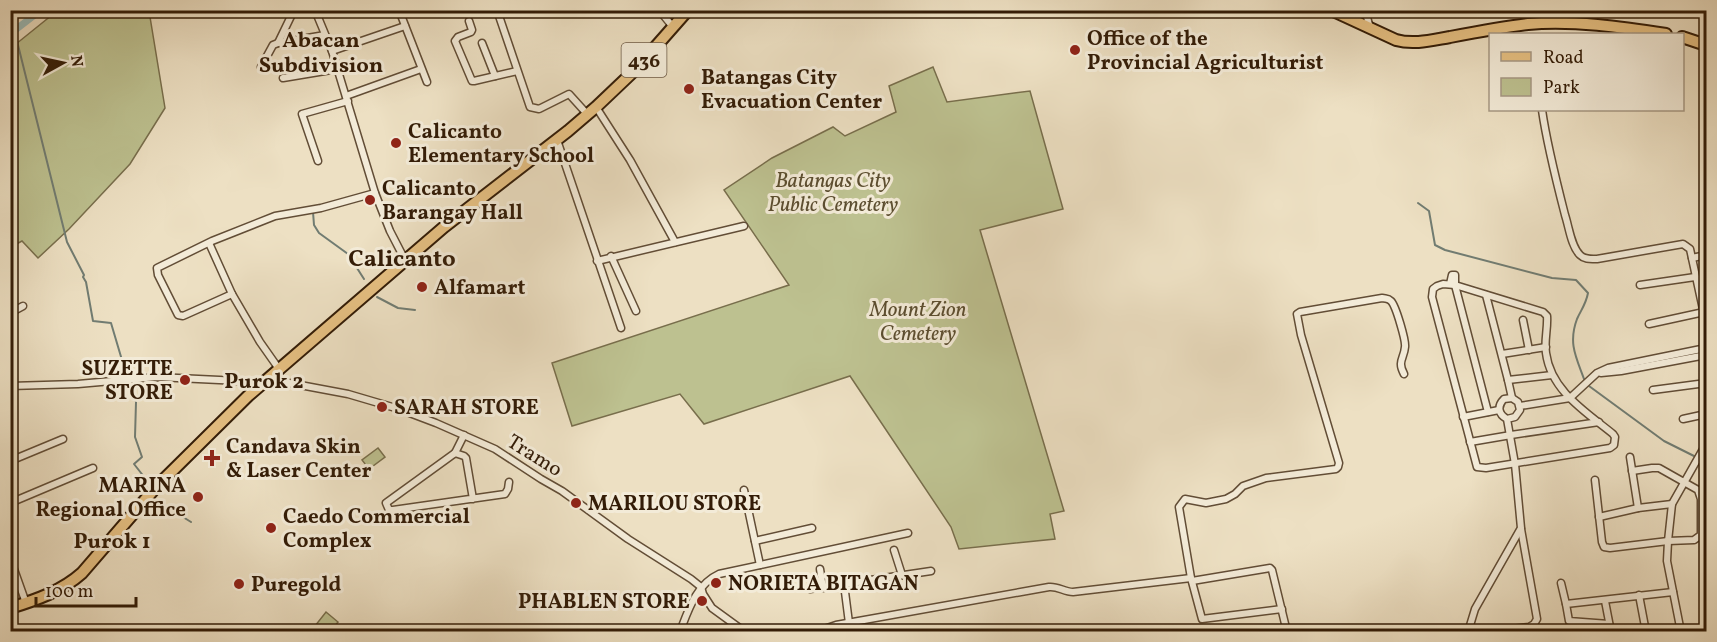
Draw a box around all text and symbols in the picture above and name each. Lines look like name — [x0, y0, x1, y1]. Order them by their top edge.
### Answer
place label: Office of the Provincial Agriculturist — [1087, 25, 1324, 78]
district label: Abacan Subdivision — [259, 26, 383, 82]
north arrow — [33, 33, 93, 93]
legend — [1489, 33, 1684, 111]
road number: 436 — [622, 43, 666, 77]
marker: Office of the Provincial Agriculturist — [1068, 43, 1082, 57]
text: Road — [1543, 46, 1584, 71]
text: N — [64, 54, 88, 69]
place label: Batangas City Evacuation Center — [701, 64, 882, 117]
text: Park — [1543, 76, 1580, 101]
marker: Batangas City Evacuation Center — [682, 82, 696, 96]
place label: Calicanto Elementary School — [408, 118, 594, 171]
marker: Calicanto Elementary School — [389, 136, 403, 150]
park label: Batangas City Public Cemetery — [768, 167, 899, 220]
place label: Calicanto Barangay Hall — [382, 175, 523, 228]
marker: Calicanto Barangay Hall — [363, 193, 377, 207]
district label: Calicanto — [348, 243, 456, 277]
place label: Alfamart — [434, 274, 526, 303]
marker: Alfamart — [415, 280, 429, 294]
park label: Mount Zion Cemetery — [869, 296, 966, 349]
place label: SUZETTE STORE — [81, 355, 173, 408]
district label: Purok 2 — [224, 367, 304, 398]
marker: SUZETTE STORE — [178, 373, 192, 387]
place label: SARAH STORE — [394, 394, 539, 423]
marker: SARAH STORE — [375, 400, 389, 414]
street label: Tramo — [501, 428, 568, 485]
place label: Candava Skin & Laser Center — [226, 433, 372, 486]
marker: Candava Skin & Laser Center — [203, 449, 221, 467]
place label: MARINA Regional Office — [35, 472, 186, 525]
marker: MARINA Regional Office — [191, 490, 205, 504]
place label: MARILOU STORE — [588, 490, 761, 519]
marker: MARILOU STORE — [569, 496, 583, 510]
place label: Caedo Commercial Complex — [283, 503, 470, 556]
marker: Caedo Commercial Complex — [264, 521, 278, 535]
district label: Purok 1 — [74, 527, 150, 558]
scale bar — [36, 570, 136, 608]
place label: NORIETA BITAGAN — [728, 570, 919, 599]
place label: Puregold — [251, 571, 342, 600]
marker: NORIETA BITAGAN — [709, 576, 723, 590]
marker: Puregold — [232, 577, 246, 591]
text: 100 m — [45, 580, 94, 605]
place label: PHABLEN STORE — [518, 588, 690, 617]
marker: PHABLEN STORE — [695, 594, 709, 608]

